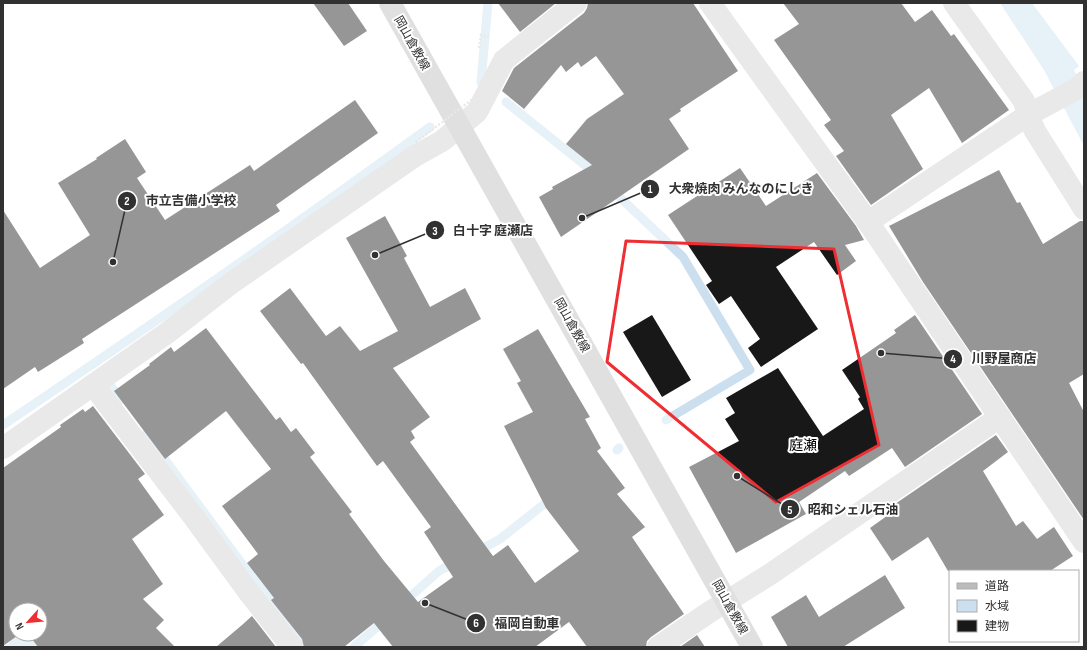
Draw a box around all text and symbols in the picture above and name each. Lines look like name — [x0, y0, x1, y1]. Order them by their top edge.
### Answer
street label: 岡山倉敷線 — [390, 13, 433, 73]
callout: 大衆焼肉 みんなのにしき — [640, 176, 821, 201]
text: 大衆焼肉 みんなのにしき — [668, 181, 814, 197]
text: 1 — [648, 182, 653, 197]
callout: 市立吉備小学校 — [117, 188, 244, 213]
text: 市立吉備小学校 — [145, 193, 237, 209]
text: 2 — [124, 194, 130, 209]
callout: 白十字 庭瀬店 — [425, 218, 541, 243]
text: 白十字 庭瀬店 — [453, 223, 533, 239]
text: 3 — [432, 224, 438, 239]
street label: 岡山倉敷線 — [550, 295, 593, 355]
callout: 川野屋商店 — [943, 346, 1044, 371]
text: 川野屋商店 — [971, 351, 1037, 367]
text: 4 — [950, 352, 956, 367]
district label: 庭瀬 — [789, 437, 817, 454]
callout: 昭和シェル石油 — [780, 497, 907, 522]
text: 昭和シェル石油 — [807, 502, 899, 518]
text: 5 — [787, 503, 793, 518]
legend — [949, 570, 1079, 642]
street label: 岡山倉敷線 — [708, 577, 751, 637]
text: 道路 — [985, 579, 1009, 594]
text: 水域 — [985, 599, 1009, 614]
north arrow — [8, 602, 48, 642]
callout: 福岡自動車 — [466, 611, 567, 636]
text: 6 — [473, 616, 479, 631]
text: 福岡自動車 — [494, 616, 560, 632]
text: 建物 — [985, 619, 1009, 634]
text: N — [12, 621, 27, 632]

